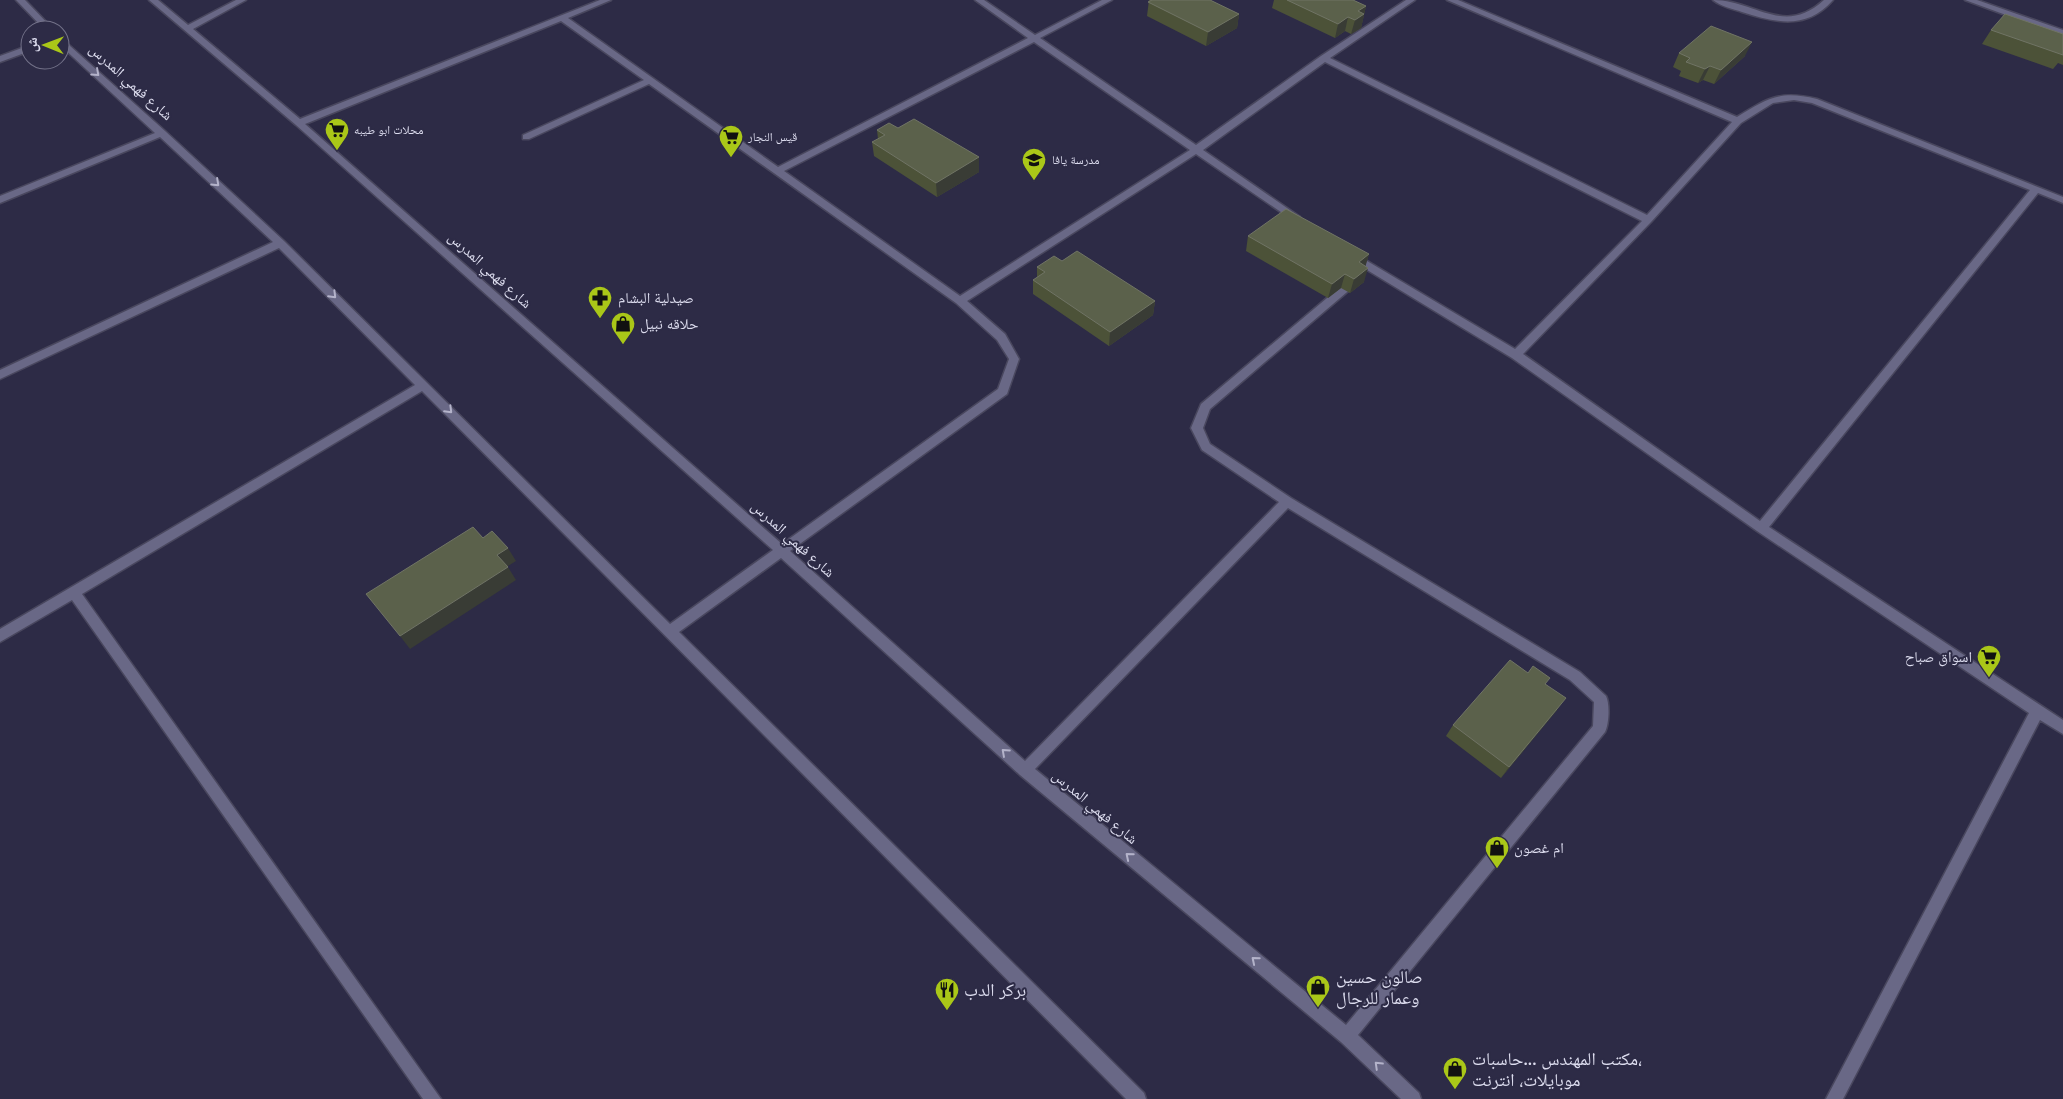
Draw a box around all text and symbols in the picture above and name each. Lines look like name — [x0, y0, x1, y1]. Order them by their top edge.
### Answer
north arrow — [20, 20, 70, 70]
text: ش — [24, 37, 41, 52]
street label: شارع فهمي المدرس — [84, 40, 177, 126]
one-way arrow — [91, 67, 100, 76]
supermarket icon: محلات ابو طيبه — [324, 117, 350, 151]
place label: محلات ابو طيبه — [354, 123, 423, 137]
supermarket icon: قيس النجار — [718, 124, 744, 158]
place label: قيس النجار — [747, 130, 797, 144]
school or university icon: مدرسة يافا — [1021, 147, 1047, 181]
place label: مدرسة يافا — [1052, 153, 1100, 167]
one-way arrow — [210, 177, 219, 186]
street label: شارع فهمي المدرس — [443, 228, 536, 314]
pharmacy icon: صيدلية البشام — [587, 285, 613, 319]
one-way arrow — [327, 289, 336, 298]
place label: صيدلية البشام — [618, 289, 694, 308]
shop icon: حلاقه نبيل — [610, 311, 636, 345]
place label: حلاقه نبيل — [640, 315, 699, 334]
one-way arrow — [443, 404, 452, 413]
street label: شارع فهمي المدرس — [746, 497, 839, 583]
supermarket icon: اسواق صباح — [1976, 644, 2002, 678]
place label: اسواق صباح — [1905, 648, 1972, 667]
one-way arrow — [1001, 748, 1010, 757]
street label: شارع فهمي المدرس — [1047, 766, 1141, 850]
shop icon: ام غصون — [1484, 835, 1510, 869]
place label: ام غصون — [1514, 839, 1564, 858]
one-way arrow — [1126, 853, 1135, 862]
one-way arrow — [1251, 956, 1260, 965]
place label: صالون حسين وعمار للرجال — [1336, 966, 1423, 1009]
shop icon: صالون حسين وعمار للرجال — [1305, 974, 1331, 1008]
restaurant icon: بركر الدب — [934, 977, 960, 1011]
place label: بركر الدب — [964, 979, 1026, 1001]
place label: مكتب المهندس ...حاسبات، موبايلات، انترنت — [1472, 1048, 1642, 1091]
shop icon: مكتب المهندس ...حاسبات، موبايلات، انترنت — [1442, 1056, 1468, 1090]
one-way arrow — [1374, 1062, 1383, 1071]

